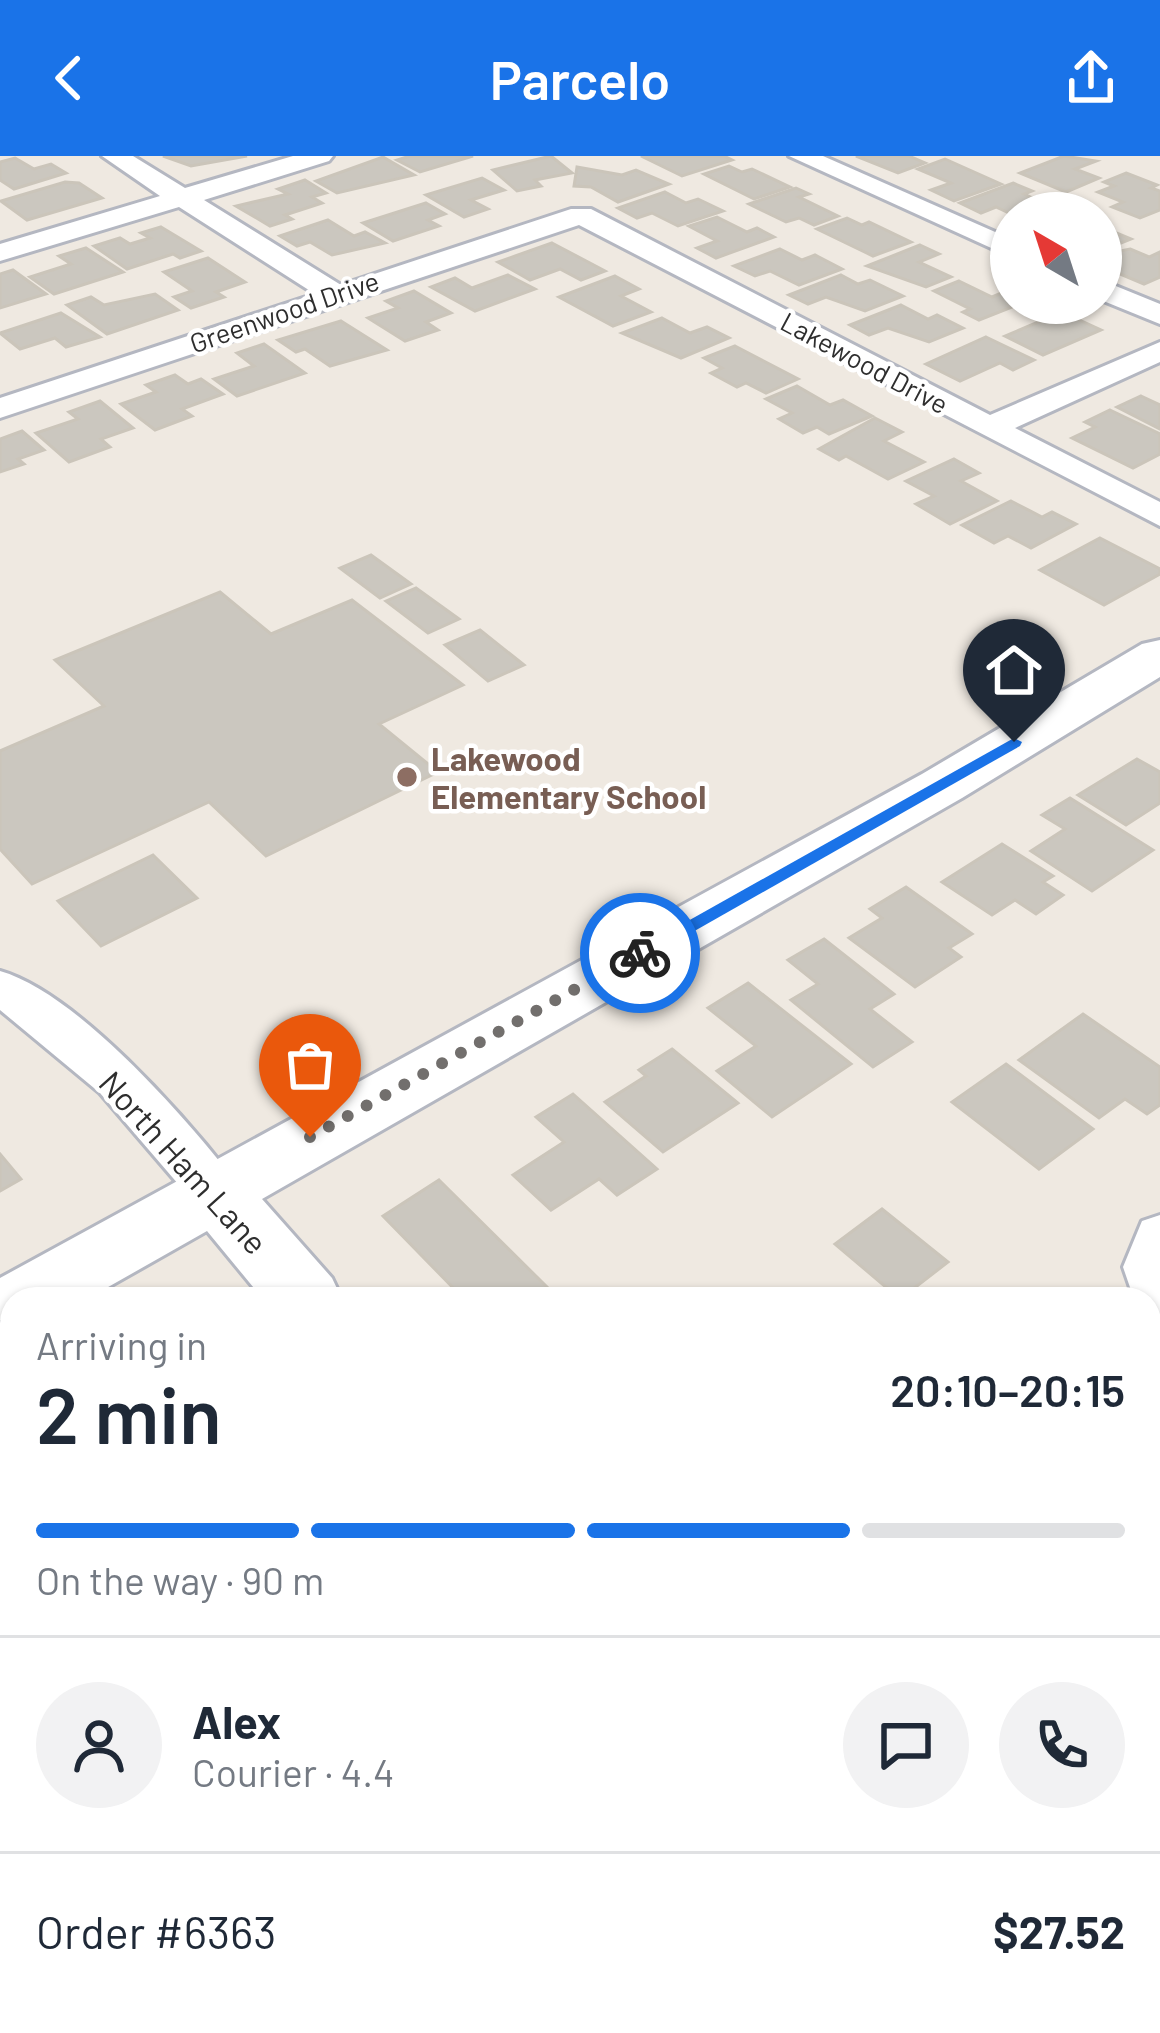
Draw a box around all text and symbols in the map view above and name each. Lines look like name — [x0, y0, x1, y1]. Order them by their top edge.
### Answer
icon: back — [36, 45, 102, 111]
icon: share — [1058, 45, 1124, 111]
text: Parcelo — [490, 46, 670, 111]
north arrow — [990, 192, 1122, 324]
map controls — [990, 192, 1122, 324]
street label: Greenwood Drive — [185, 264, 383, 358]
street label: Lakewood Drive — [776, 304, 954, 420]
pin — [963, 619, 1065, 742]
icon: home — [981, 637, 1047, 703]
place label: Lakewood Elementary School — [431, 738, 706, 816]
marker: Lakewood Elementary School — [394, 764, 420, 790]
courier — [580, 893, 700, 1013]
icon: bike — [607, 920, 673, 986]
pin — [259, 1014, 361, 1137]
icon: bag — [277, 1032, 343, 1098]
street label: North Ham Lane — [91, 1062, 277, 1262]
text: Arriving in — [36, 1321, 207, 1368]
text: 20:10–20:15 — [890, 1362, 1125, 1416]
text: 2 min — [36, 1366, 222, 1460]
text: On the way · 90 m — [36, 1556, 324, 1603]
button: person — [36, 1682, 162, 1808]
button: chat — [843, 1682, 969, 1808]
button: phone — [999, 1682, 1125, 1808]
text: Alex — [192, 1694, 281, 1748]
text: Courier · 4.4 — [192, 1748, 395, 1795]
text: Order #6363 — [36, 1904, 276, 1958]
text: $27.52 — [993, 1904, 1125, 1958]

